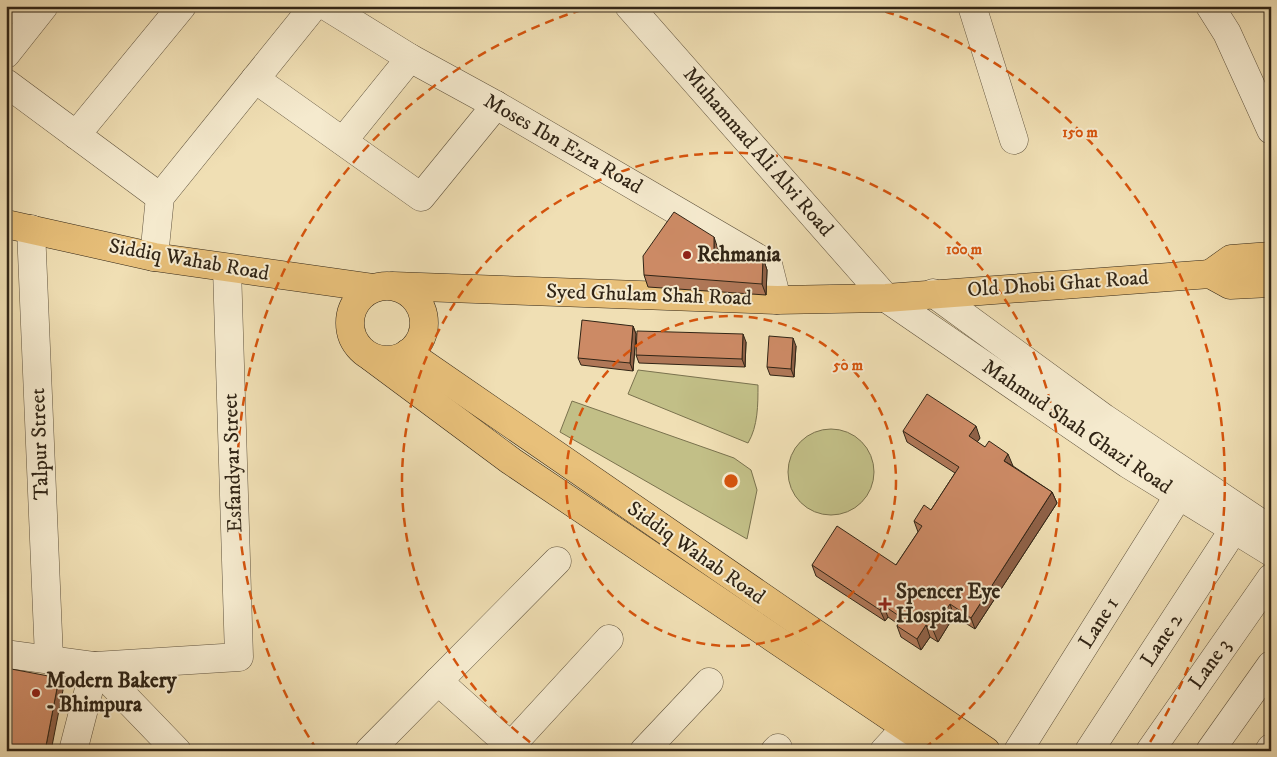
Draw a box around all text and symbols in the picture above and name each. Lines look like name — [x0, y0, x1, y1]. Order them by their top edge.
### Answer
street label: Muhammad Ali Alvi Road — [677, 62, 839, 242]
street label: Moses Ibn Ezra Road — [479, 88, 647, 200]
text: 150 m — [1062, 123, 1098, 142]
street label: Siddiq Wahab Road — [107, 233, 272, 287]
text: 100 m — [946, 240, 983, 259]
place label: Rehmania — [697, 242, 782, 268]
marker: Rehmania — [681, 249, 693, 261]
street label: Old Dhobi Ghat Road — [966, 265, 1150, 303]
street label: Syed Ghulam Shah Road — [546, 278, 753, 312]
street label: Mahmud Shah Ghazi Road — [977, 354, 1177, 501]
text: 50 m — [832, 356, 864, 375]
street label: Talpur Street — [25, 387, 55, 500]
street label: Esfandyar Street — [218, 393, 248, 533]
centre of rings — [722, 472, 740, 490]
street label: Siddiq Wahab Road — [622, 496, 770, 611]
place label: Spencer Eye Hospital — [896, 579, 1001, 629]
street label: Lane 1 — [1073, 592, 1125, 654]
marker: Spencer Eye Hospital — [878, 597, 892, 611]
street label: Lane 2 — [1135, 608, 1189, 672]
street label: Lane 3 — [1183, 634, 1237, 694]
place label: Modern Bakery - Bhimpura — [46, 668, 178, 718]
marker: Modern Bakery - Bhimpura — [30, 687, 42, 699]

